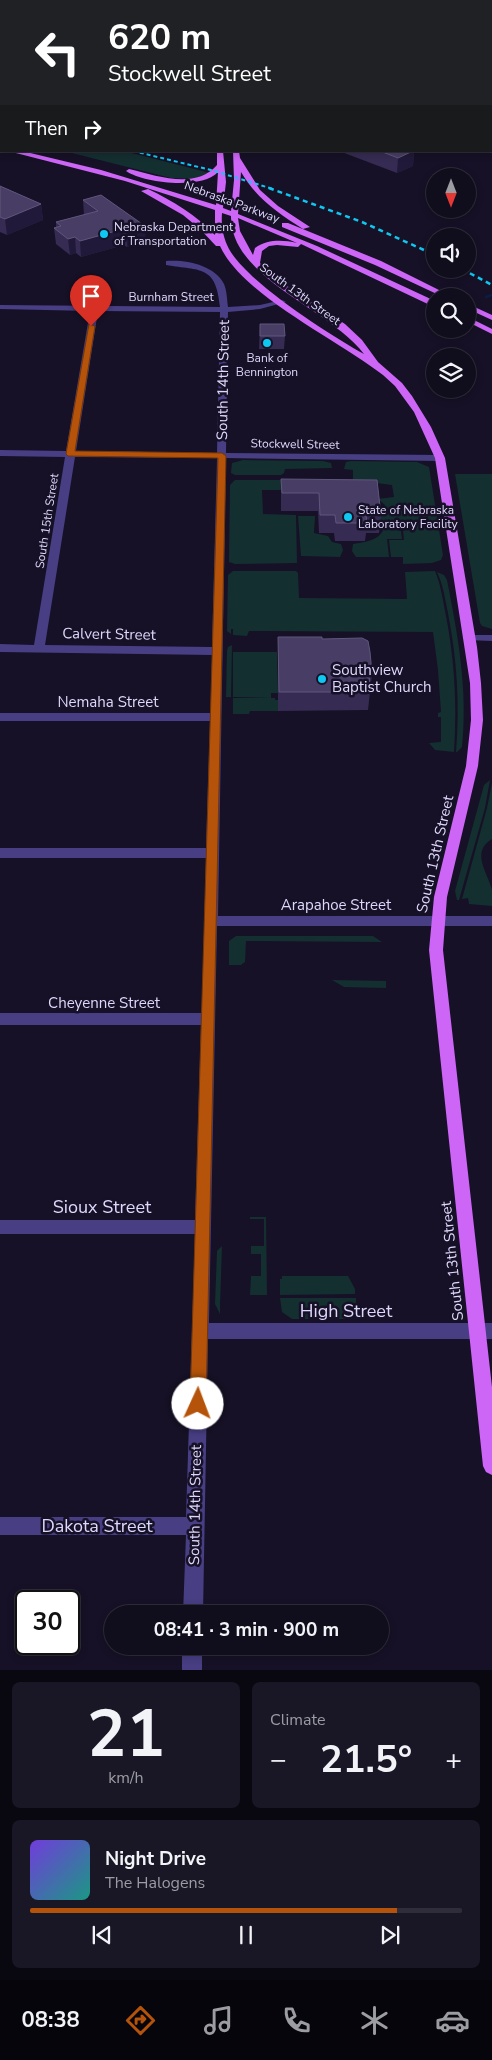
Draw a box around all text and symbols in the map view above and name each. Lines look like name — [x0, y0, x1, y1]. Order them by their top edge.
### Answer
text: 620 m — [108, 14, 211, 61]
icon: left — [25, 20, 90, 85]
text: Stockwell Street — [108, 59, 271, 89]
icon: right — [78, 115, 106, 143]
text: Then — [25, 116, 68, 142]
north arrow — [426, 168, 476, 218]
map controls — [426, 168, 476, 398]
street label: Nebraska Parkway — [182, 177, 283, 227]
place label: Nebraska Department of Transportation — [114, 219, 234, 249]
marker: Nebraska Department of Transportation — [98, 228, 110, 240]
button: sound — [426, 228, 476, 278]
street label: South 13th Street — [256, 259, 344, 329]
pin — [70, 275, 112, 326]
icon: arrive — [77, 282, 105, 310]
button: search — [426, 288, 476, 338]
street label: Burnham Street — [128, 289, 214, 305]
street label: South 14th Street — [212, 319, 234, 440]
marker: Bank of Bennington — [261, 337, 273, 349]
button: layers — [426, 348, 476, 398]
place label: Bank of Bennington — [236, 350, 298, 380]
street label: Stockwell Street — [250, 435, 340, 453]
street label: South 15th Street — [32, 471, 63, 570]
place label: State of Nebraska Laboratory Facility — [358, 502, 459, 532]
marker: State of Nebraska Laboratory Facility — [342, 511, 354, 523]
street label: Calvert Street — [62, 623, 157, 645]
place label: Southview Baptist Church — [332, 660, 432, 697]
marker: Southview Baptist Church — [316, 673, 328, 685]
street label: Nemaha Street — [57, 692, 159, 712]
street label: South 13th Street — [412, 792, 458, 915]
street label: Arapahoe Street — [281, 895, 392, 915]
street label: Cheyenne Street — [48, 993, 161, 1013]
street label: Sioux Street — [53, 1195, 152, 1219]
street label: South 13th Street — [436, 1199, 468, 1322]
street label: High Street — [300, 1299, 393, 1323]
position arrow — [171, 1377, 223, 1429]
street label: South 14th Street — [184, 1444, 206, 1565]
street label: Dakota Street — [41, 1514, 153, 1538]
speed limit sign: 30 — [15, 1590, 80, 1655]
text: 08:41 · 3 min · 900 m — [154, 1617, 339, 1643]
text: 21 — [87, 1690, 165, 1779]
text: Climate — [270, 1709, 325, 1731]
text: 21.5° — [320, 1734, 412, 1785]
text: − — [270, 1741, 287, 1779]
text: + — [445, 1741, 462, 1779]
text: km/h — [108, 1767, 144, 1789]
text: Night Drive — [105, 1846, 206, 1872]
text: The Halogens — [105, 1872, 205, 1894]
icon: previous — [88, 1921, 116, 1949]
icon: pause — [232, 1921, 260, 1949]
icon: next — [376, 1921, 404, 1949]
icon: directions — [123, 2003, 158, 2038]
icon: music — [201, 2003, 236, 2038]
icon: phone — [279, 2003, 314, 2038]
icon: climate — [357, 2003, 392, 2038]
icon: car — [435, 2003, 470, 2038]
text: 08:38 — [22, 2005, 80, 2035]

